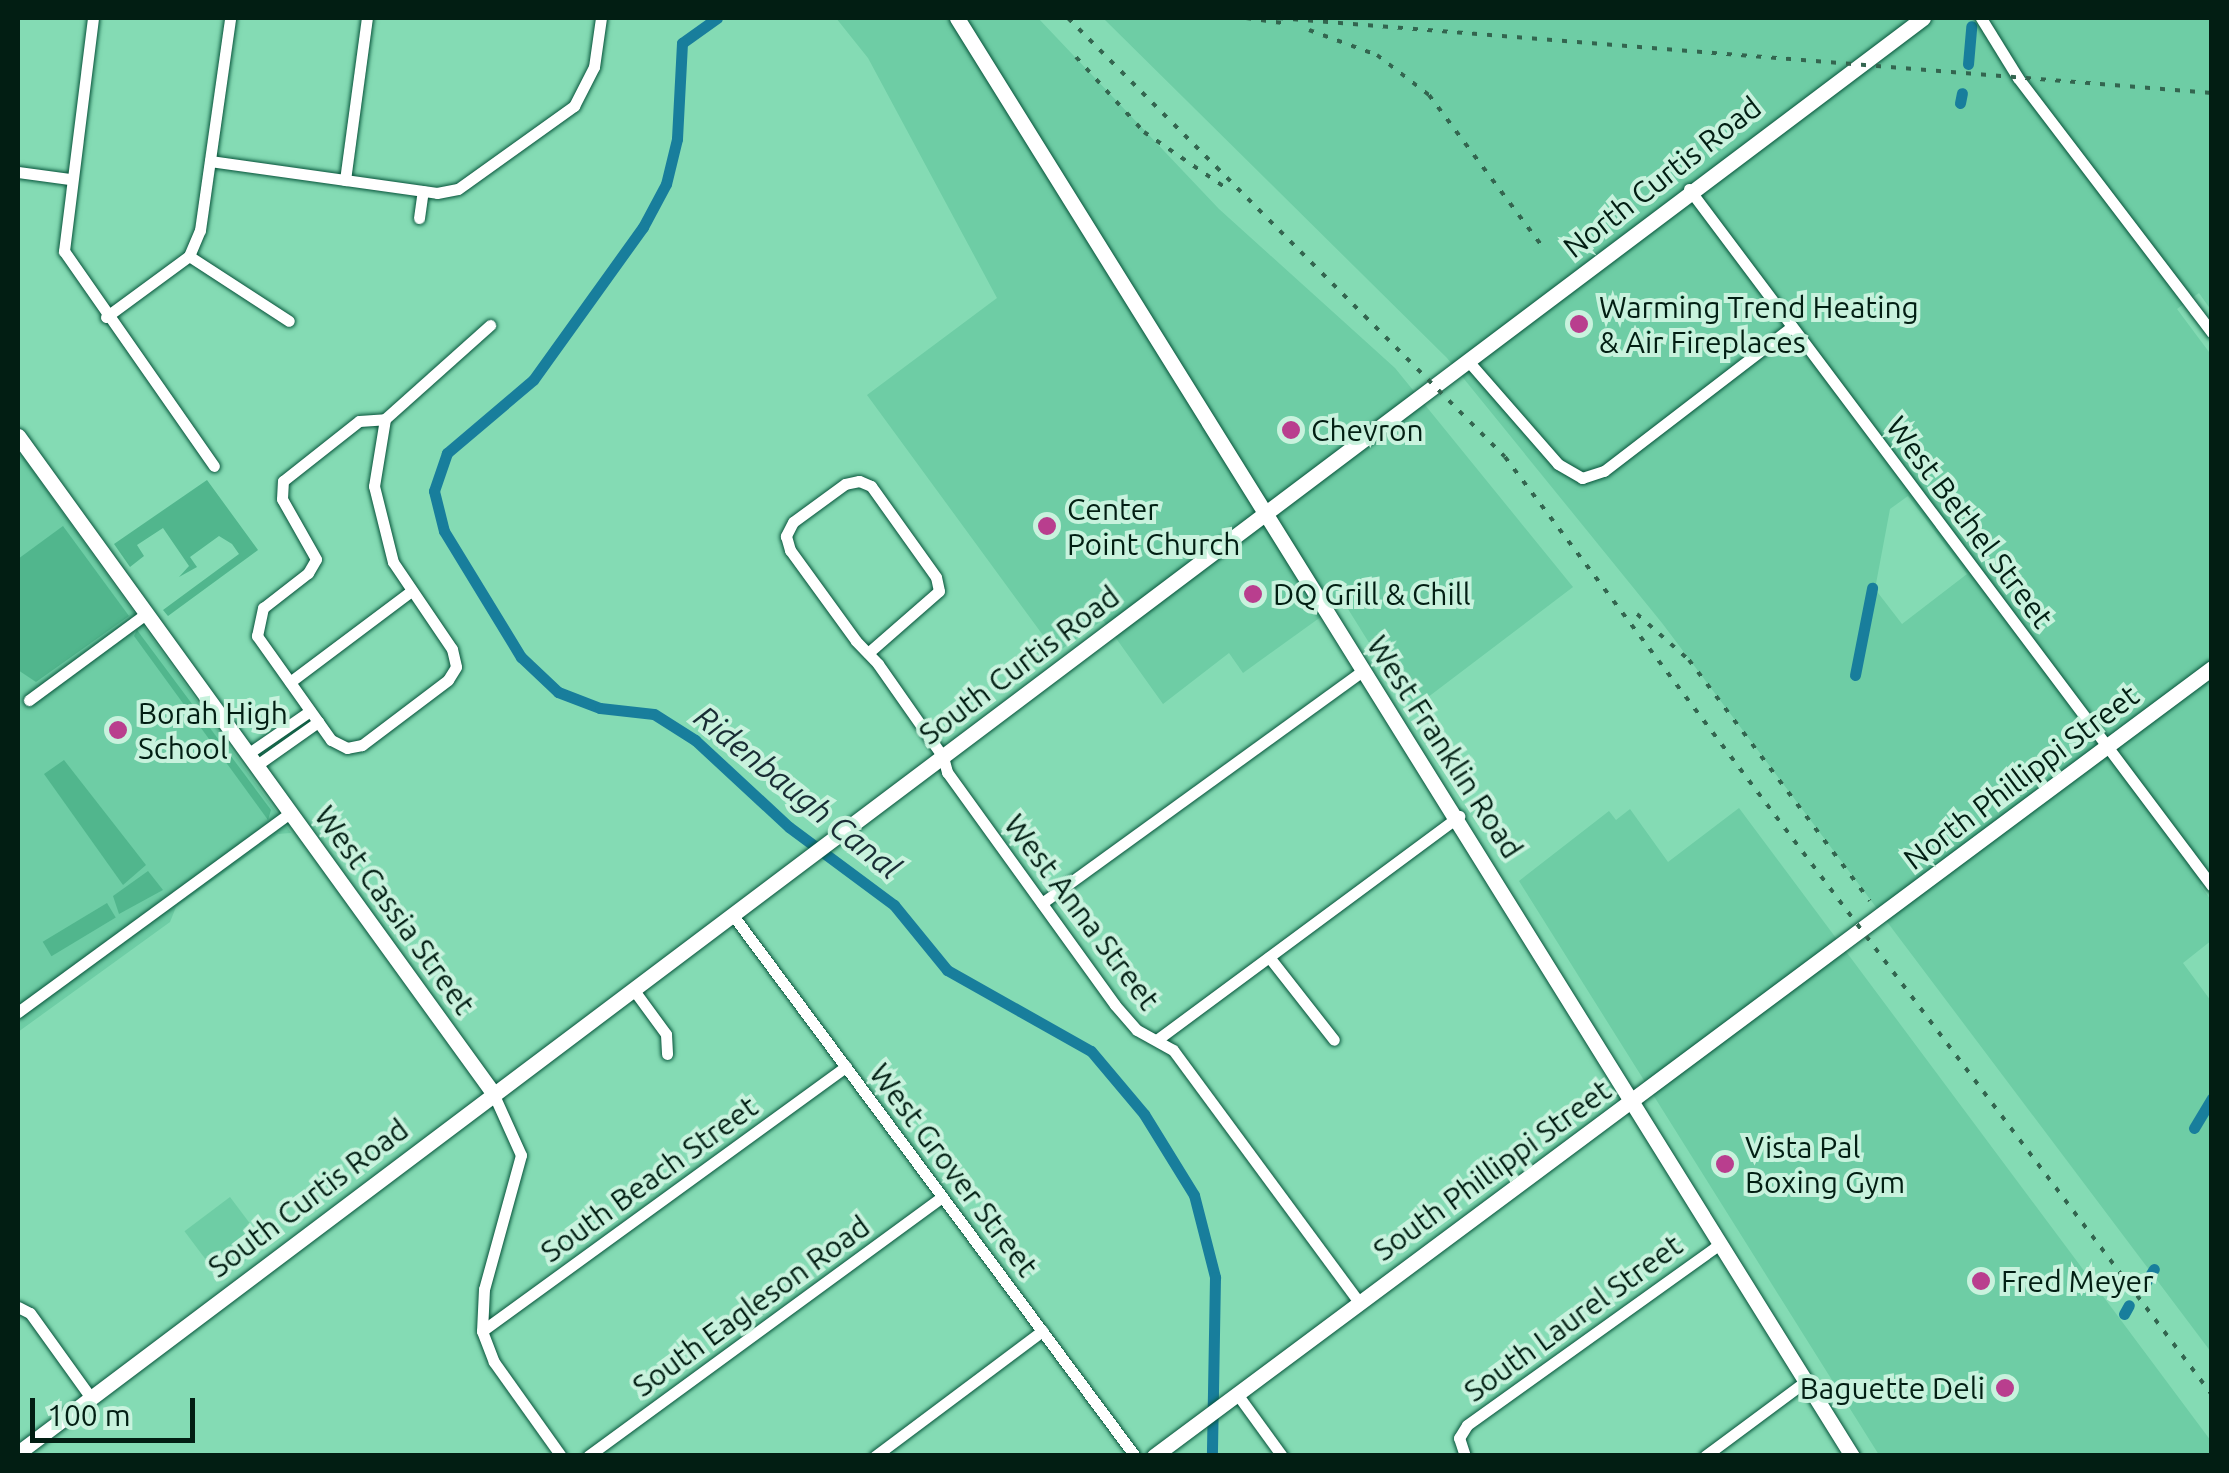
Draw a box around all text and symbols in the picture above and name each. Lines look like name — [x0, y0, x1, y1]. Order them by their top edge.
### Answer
street label: North Curtis Road — [1556, 89, 1768, 265]
place label: Warming Trend Heating & Air Fireplaces — [1599, 289, 1919, 360]
marker: Warming Trend Heating & Air Fireplaces — [1568, 313, 1590, 335]
street label: West Bethel Street — [1879, 409, 2061, 635]
place label: Chevron — [1311, 412, 1424, 448]
marker: Chevron — [1280, 419, 1302, 441]
place label: Center Point Church — [1067, 491, 1240, 562]
marker: Center Point Church — [1036, 515, 1058, 537]
place label: DQ Grill & Chill — [1273, 576, 1470, 612]
street label: South Curtis Road — [912, 578, 1126, 752]
marker: DQ Grill & Chill — [1242, 583, 1264, 605]
street label: West Franklin Road — [1360, 629, 1530, 865]
street label: North Phillippi Street — [1897, 677, 2145, 877]
place label: Borah High School — [138, 695, 288, 766]
water label: Ridenbaugh Canal — [687, 697, 909, 887]
marker: Borah High School — [107, 719, 129, 741]
street label: West Cassia Street — [307, 799, 483, 1021]
street label: West Anna Street — [997, 807, 1167, 1017]
street label: West Grover Street — [862, 1056, 1046, 1284]
street label: South Phillippi Street — [1366, 1072, 1618, 1268]
street label: South Beach Street — [534, 1088, 764, 1270]
street label: South Curtis Road — [201, 1111, 415, 1285]
place label: Vista Pal Boxing Gym — [1745, 1129, 1905, 1200]
marker: Vista Pal Boxing Gym — [1714, 1153, 1736, 1175]
street label: South Eagleson Road — [626, 1208, 876, 1404]
street label: South Laurel Street — [1457, 1227, 1689, 1409]
place label: Fred Meyer — [2001, 1263, 2154, 1299]
marker: Fred Meyer — [1970, 1270, 1992, 1292]
place label: Baguette Deli — [1800, 1370, 1985, 1406]
marker: Baguette Deli — [1994, 1377, 2016, 1399]
scale bar — [35, 1378, 200, 1440]
text: 100 m — [47, 1398, 131, 1432]

